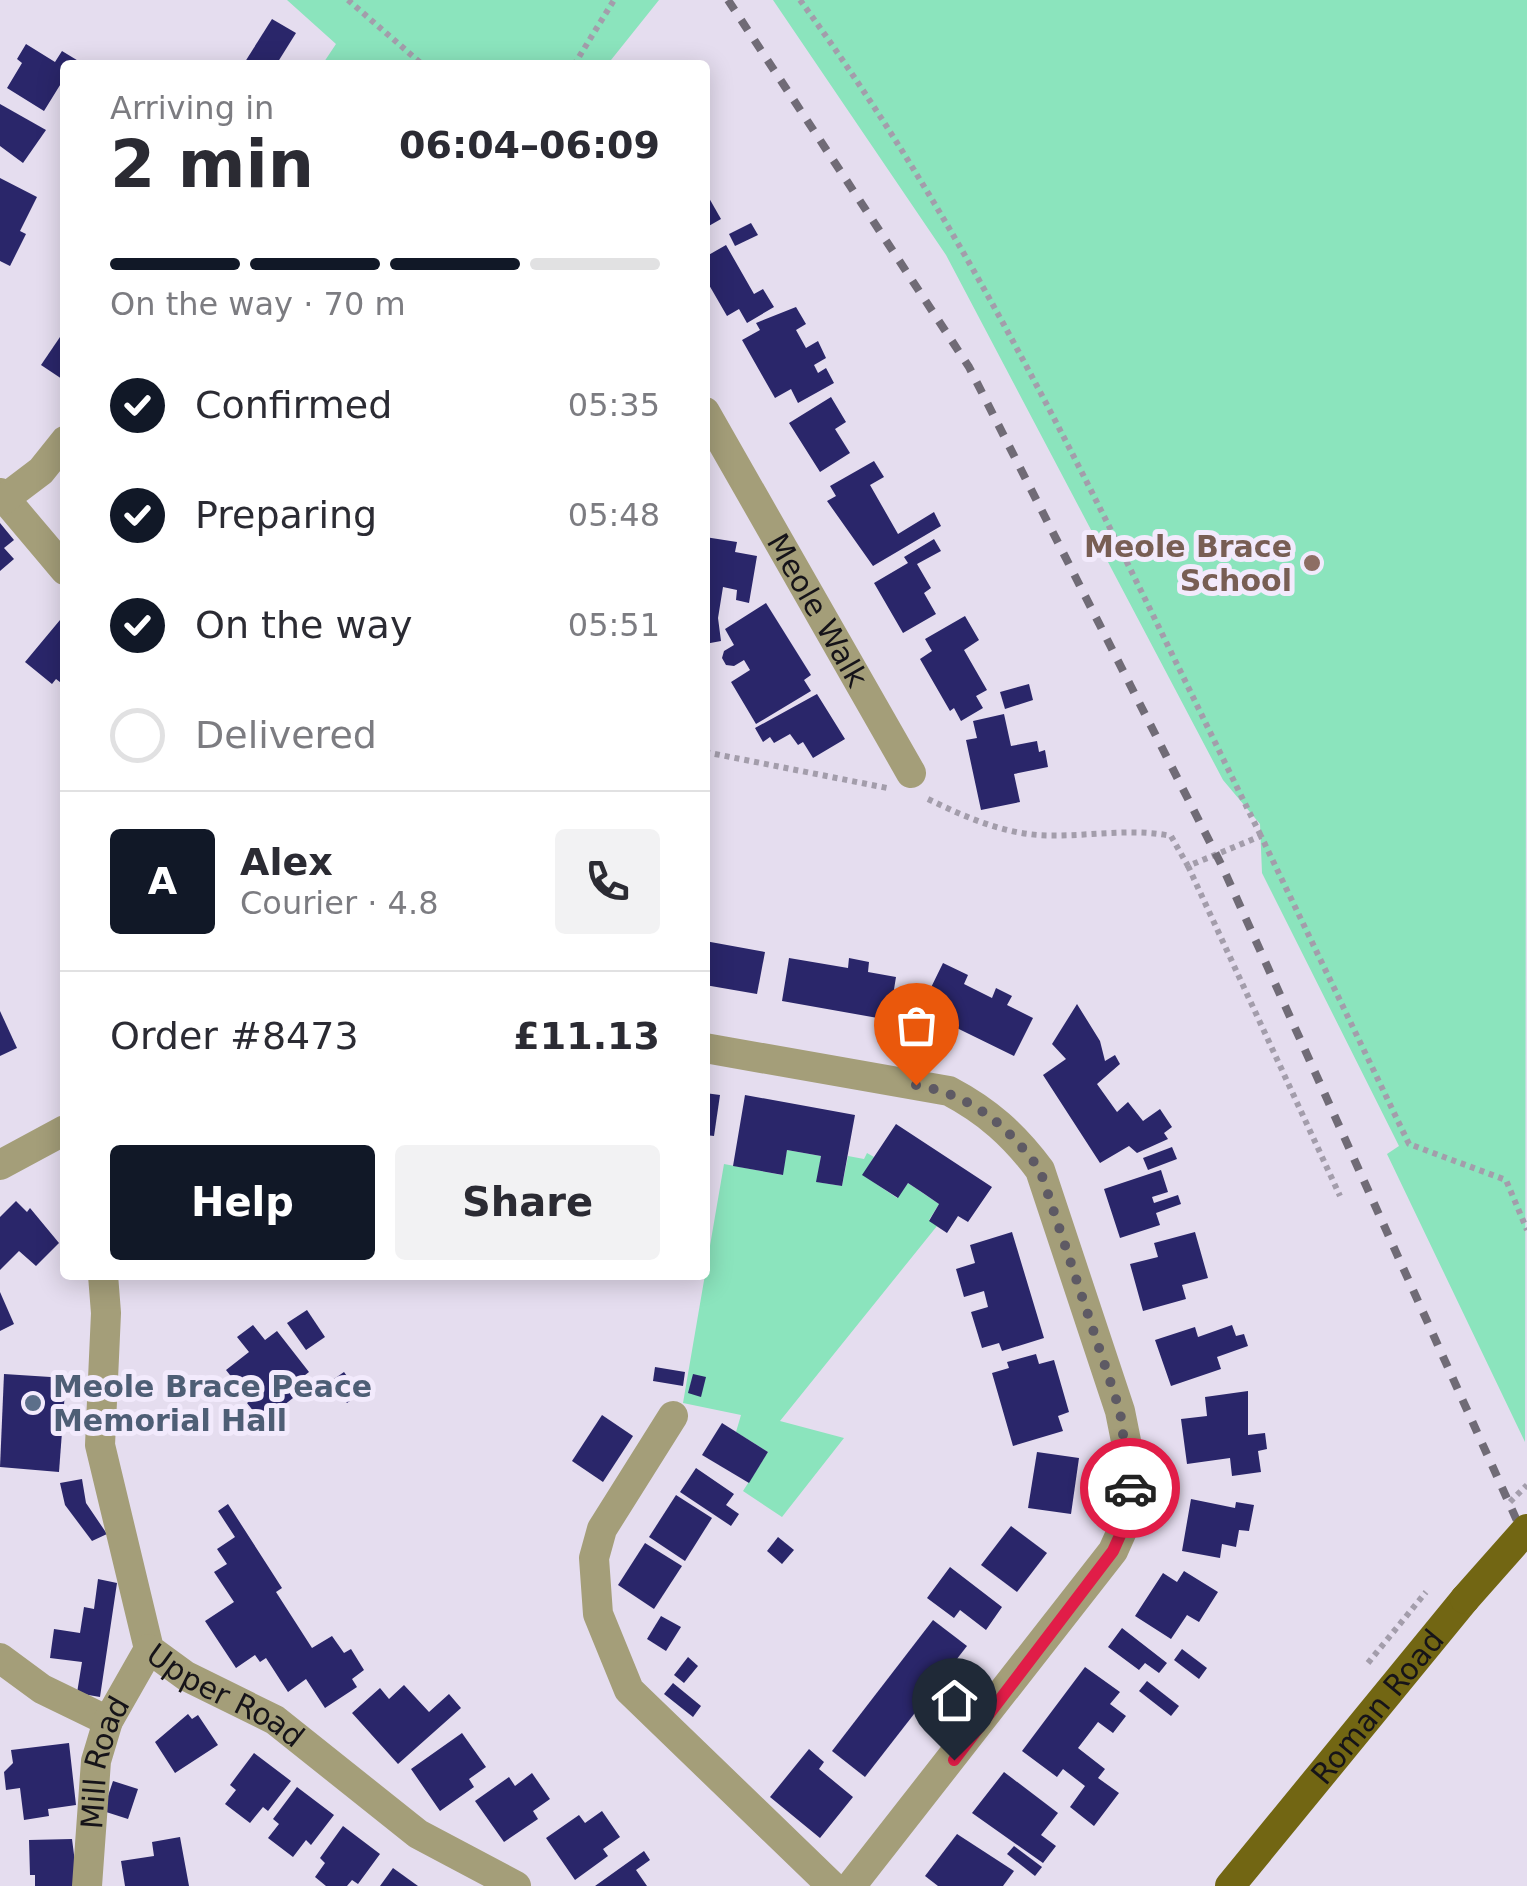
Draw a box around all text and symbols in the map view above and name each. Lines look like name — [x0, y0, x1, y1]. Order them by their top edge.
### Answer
text: Arriving in — [110, 89, 274, 127]
text: 06:04–06:09 — [399, 123, 660, 167]
text: 2 min — [110, 127, 314, 202]
text: On the way · 70 m — [110, 285, 406, 323]
icon: check — [110, 378, 165, 433]
text: Confirmed — [195, 383, 392, 427]
text: 05:35 — [568, 386, 660, 424]
icon: check — [110, 488, 165, 543]
text: Preparing — [195, 493, 377, 537]
text: 05:48 — [568, 496, 660, 534]
street label: Meole Walk — [760, 527, 876, 693]
place label: Meole Brace School — [1084, 529, 1292, 598]
marker: Meole Brace School — [1301, 552, 1323, 574]
icon: check — [110, 598, 165, 653]
text: On the way — [195, 603, 412, 647]
text: 05:51 — [568, 606, 660, 644]
text: Delivered — [195, 713, 377, 757]
button: phone — [555, 829, 660, 934]
text: Alex — [240, 840, 333, 884]
text: A — [148, 859, 177, 903]
text: Courier · 4.8 — [240, 884, 439, 922]
pin — [874, 983, 959, 1086]
icon: bag — [889, 998, 944, 1053]
text: Order #8473 — [110, 1014, 359, 1058]
text: £11.13 — [513, 1014, 660, 1058]
button: Help — [110, 1145, 375, 1260]
button: Share — [395, 1145, 660, 1260]
place label: Meole Brace Peace Memorial Hall — [53, 1369, 372, 1438]
marker: Meole Brace Peace Memorial Hall — [22, 1392, 44, 1414]
courier — [1080, 1438, 1180, 1538]
icon: car — [1103, 1461, 1158, 1516]
street label: Roman Road — [1303, 1622, 1450, 1791]
street label: Upper Road — [140, 1636, 311, 1754]
pin — [912, 1658, 997, 1761]
icon: home — [927, 1673, 982, 1728]
street label: Mill Road — [74, 1690, 136, 1830]

